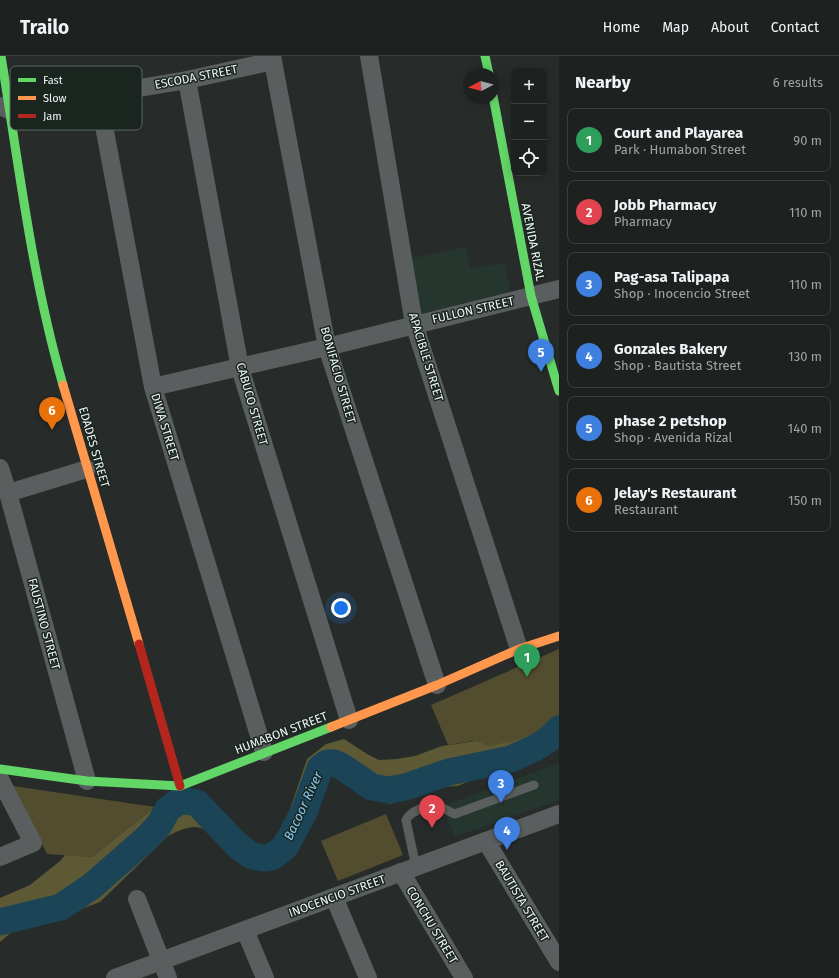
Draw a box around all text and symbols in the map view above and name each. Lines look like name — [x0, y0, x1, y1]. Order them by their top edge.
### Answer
text: Trailo — [20, 16, 69, 39]
text: Home — [603, 19, 640, 36]
text: Map — [662, 19, 689, 36]
text: About — [711, 19, 749, 36]
text: Contact — [771, 19, 819, 36]
street label: ESCODA STREET — [153, 62, 239, 92]
legend — [10, 66, 142, 130]
north arrow — [463, 68, 499, 104]
map controls — [511, 68, 547, 176]
button: + — [511, 68, 547, 104]
text: Nearby — [575, 72, 630, 93]
text: Fast — [43, 74, 63, 87]
text: 6 results — [773, 75, 823, 90]
text: Slow — [43, 92, 67, 105]
button: − — [511, 104, 547, 140]
text: Jam — [43, 110, 62, 123]
text: Court and Playarea — [614, 124, 743, 142]
text: 1 — [586, 133, 592, 148]
text: 90 m — [793, 133, 822, 148]
button: locate — [511, 140, 547, 176]
text: Park · Humabon Street — [614, 142, 746, 157]
text: Jobb Pharmacy — [614, 196, 716, 214]
street label: AVENIDA RIZAL — [519, 202, 547, 282]
text: 2 — [586, 205, 592, 220]
text: 110 m — [789, 205, 822, 220]
text: Pharmacy — [614, 214, 672, 229]
text: Pag-asa Talipapa — [614, 268, 729, 286]
text: 3 — [586, 277, 592, 292]
text: 110 m — [789, 277, 822, 292]
text: Shop · Inocencio Street — [614, 286, 750, 301]
street label: FULLON STREET — [431, 294, 516, 326]
street label: APACIBLE STREET — [406, 311, 446, 404]
street label: BONIFACIO STREET — [318, 325, 359, 426]
pin: 5 — [528, 339, 554, 372]
text: Gonzales Bakery — [614, 340, 727, 358]
text: 4 — [585, 349, 593, 364]
text: 130 m — [788, 349, 822, 364]
text: Shop · Bautista Street — [614, 358, 741, 373]
street label: CABUCO STREET — [233, 361, 271, 448]
street label: DIWA STREET — [148, 391, 182, 463]
pin: 6 — [39, 397, 65, 430]
street label: EDADES STREET — [76, 405, 112, 490]
text: phase 2 petshop — [614, 412, 727, 430]
text: 5 — [586, 421, 592, 436]
text: 140 m — [788, 421, 822, 436]
text: Shop · Avenida Rizal — [614, 430, 732, 445]
text: Jelay's Restaurant — [614, 484, 737, 502]
text: 6 — [585, 493, 593, 508]
text: 150 m — [788, 493, 822, 508]
text: Restaurant — [614, 502, 678, 517]
street label: FAUSTINO STREET — [25, 577, 63, 672]
your location — [331, 598, 351, 618]
pin: 1 — [514, 644, 540, 677]
street label: HUMABON STREET — [233, 709, 330, 757]
water label: Bacoor River — [281, 768, 326, 843]
pin: 3 — [488, 770, 514, 803]
pin: 2 — [419, 795, 445, 828]
pin: 4 — [494, 817, 520, 850]
street label: BAUTISTA STREET — [492, 858, 552, 945]
street label: INOCENCIO STREET — [287, 872, 388, 920]
street label: CONCHU STREET — [403, 884, 461, 967]

